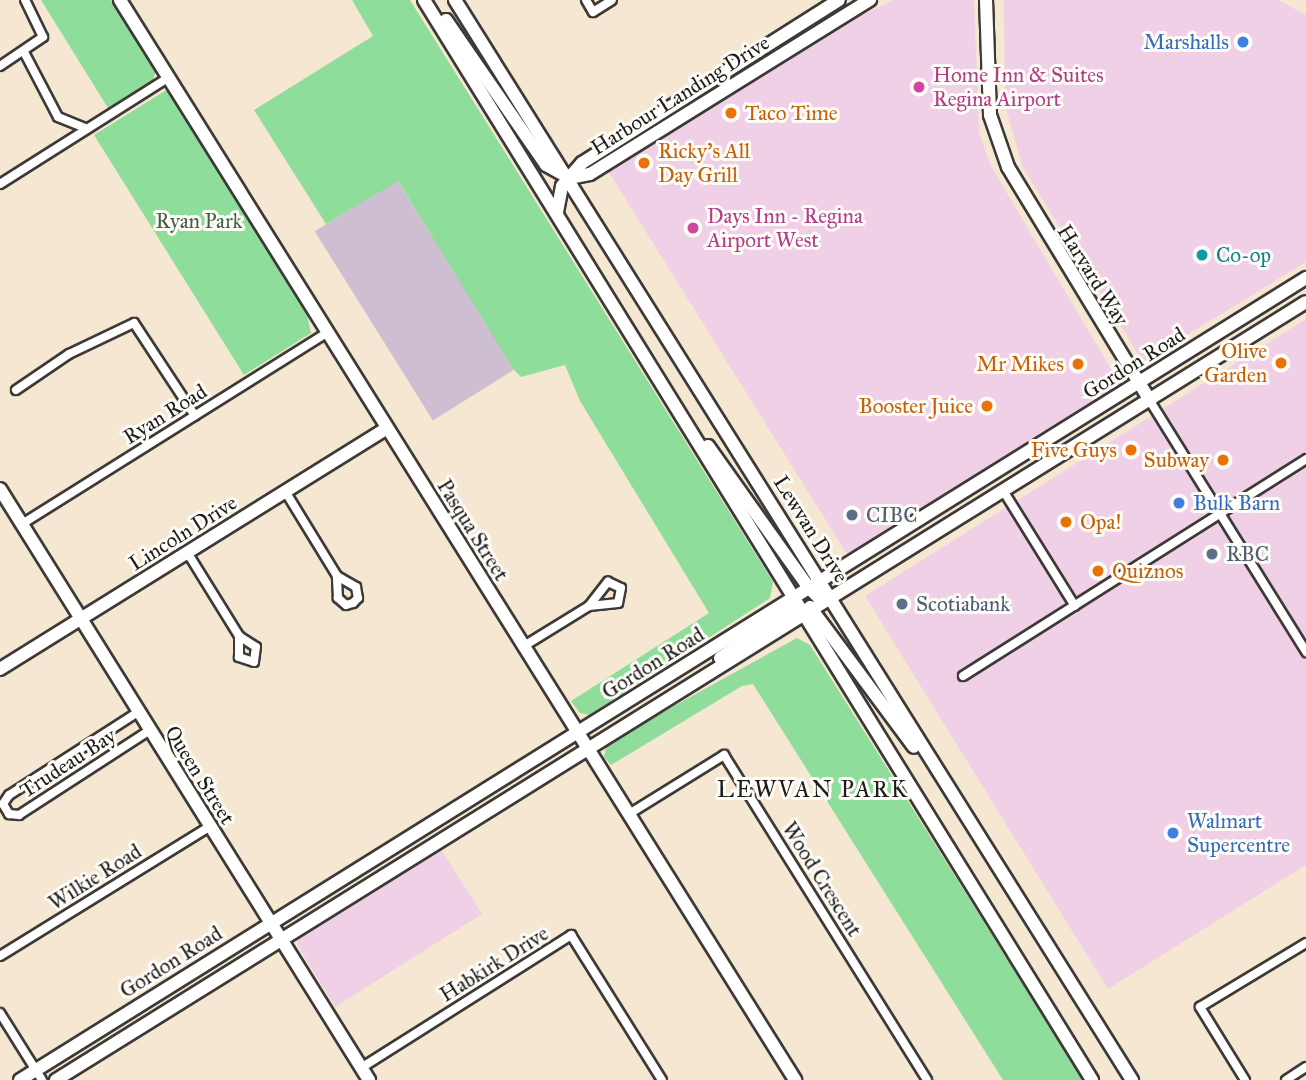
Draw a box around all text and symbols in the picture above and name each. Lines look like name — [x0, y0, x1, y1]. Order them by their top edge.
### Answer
place label: Marshalls — [1143, 29, 1229, 55]
street label: Harbour Landing Drive — [586, 30, 774, 160]
marker: Marshalls — [1235, 34, 1251, 50]
place label: Home Inn & Suites Regina Airport — [933, 62, 1104, 112]
marker: Home Inn & Suites Regina Airport — [911, 79, 927, 95]
place label: Taco Time — [745, 100, 838, 126]
marker: Taco Time — [723, 105, 739, 121]
place label: Ricky's All Day Grill — [658, 138, 750, 188]
marker: Ricky's All Day Grill — [636, 155, 652, 171]
place label: Days Inn - Regina Airport West — [707, 203, 863, 253]
park label: Ryan Park — [156, 208, 242, 234]
marker: Days Inn - Regina Airport West — [685, 220, 701, 236]
street label: Harvard Way — [1052, 220, 1134, 330]
place label: Co-op — [1216, 242, 1271, 268]
marker: Co-op — [1194, 247, 1210, 263]
street label: Gordon Road — [1078, 322, 1190, 404]
place label: Olive Garden — [1204, 338, 1267, 388]
place label: Mr Mikes — [977, 351, 1064, 377]
marker: Olive Garden — [1273, 355, 1289, 371]
marker: Mr Mikes — [1070, 356, 1086, 372]
street label: Ryan Road — [119, 379, 211, 449]
place label: Booster Juice — [859, 393, 973, 419]
marker: Booster Juice — [979, 398, 995, 414]
place label: Five Guys — [1031, 437, 1117, 463]
marker: Five Guys — [1123, 442, 1139, 458]
place label: Subway — [1144, 447, 1209, 473]
marker: Subway — [1215, 452, 1231, 468]
street label: Lewvan Drive — [768, 471, 854, 587]
street label: Pasqua Street — [432, 475, 514, 585]
street label: Lincoln Drive — [124, 490, 242, 576]
place label: Bulk Barn — [1193, 490, 1280, 516]
marker: Bulk Barn — [1171, 495, 1187, 511]
place label: CIBC — [866, 502, 918, 528]
marker: CIBC — [844, 507, 860, 523]
place label: Opa! — [1080, 509, 1121, 535]
marker: Opa! — [1058, 514, 1074, 530]
place label: RBC — [1226, 541, 1269, 567]
marker: RBC — [1204, 546, 1220, 562]
place label: Quiznos — [1112, 558, 1183, 584]
marker: Quiznos — [1090, 563, 1106, 579]
place label: Scotiabank — [916, 591, 1010, 617]
marker: Scotiabank — [894, 596, 910, 612]
street label: Gordon Road — [597, 622, 709, 704]
street label: Queen Street — [160, 721, 240, 829]
street label: Trudeau Bay — [15, 723, 121, 803]
district label: LEWVAN PARK — [718, 775, 908, 803]
place label: Walmart Supercentre — [1187, 808, 1290, 858]
street label: Wood Crescent — [777, 817, 867, 941]
marker: Walmart Supercentre — [1165, 825, 1181, 841]
street label: Wilkie Road — [44, 839, 146, 915]
street label: Gordon Road — [115, 921, 227, 1003]
street label: Habkirk Drive — [435, 921, 553, 1007]

